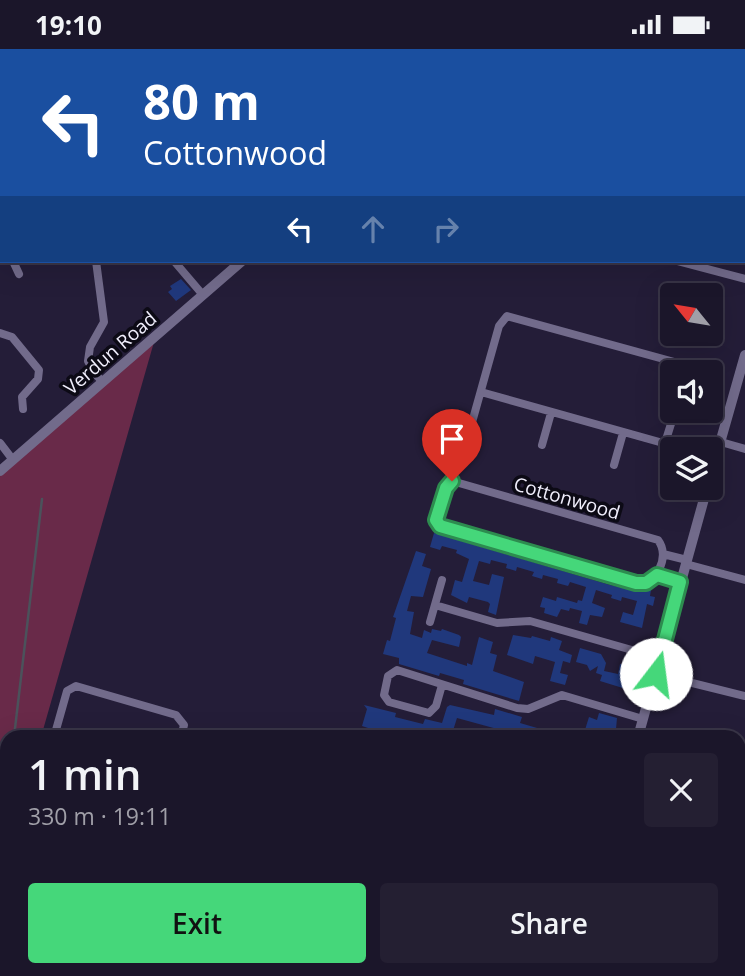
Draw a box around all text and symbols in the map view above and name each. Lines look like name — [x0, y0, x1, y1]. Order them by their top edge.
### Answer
text: 19:10 — [35, 7, 102, 43]
text: 80 m — [143, 68, 260, 134]
icon: left — [28, 77, 119, 168]
text: Cottonwood — [143, 131, 327, 174]
icon: left — [281, 210, 319, 248]
icon: ahead — [354, 210, 392, 248]
icon: right — [427, 210, 465, 248]
north arrow — [660, 283, 723, 347]
map controls — [660, 283, 723, 500]
street label: Verdun Road — [58, 305, 162, 401]
button: sound — [660, 360, 723, 423]
pin — [422, 409, 482, 481]
icon: arrive — [433, 420, 471, 458]
button: layers — [660, 437, 723, 500]
street label: Cottonwood — [511, 470, 623, 526]
position arrow — [619, 637, 693, 711]
text: 1 min — [28, 745, 141, 802]
button: close — [644, 753, 718, 827]
text: 330 m · 19:11 — [28, 800, 171, 832]
button: Exit — [28, 883, 366, 963]
button: Share — [380, 883, 718, 963]

